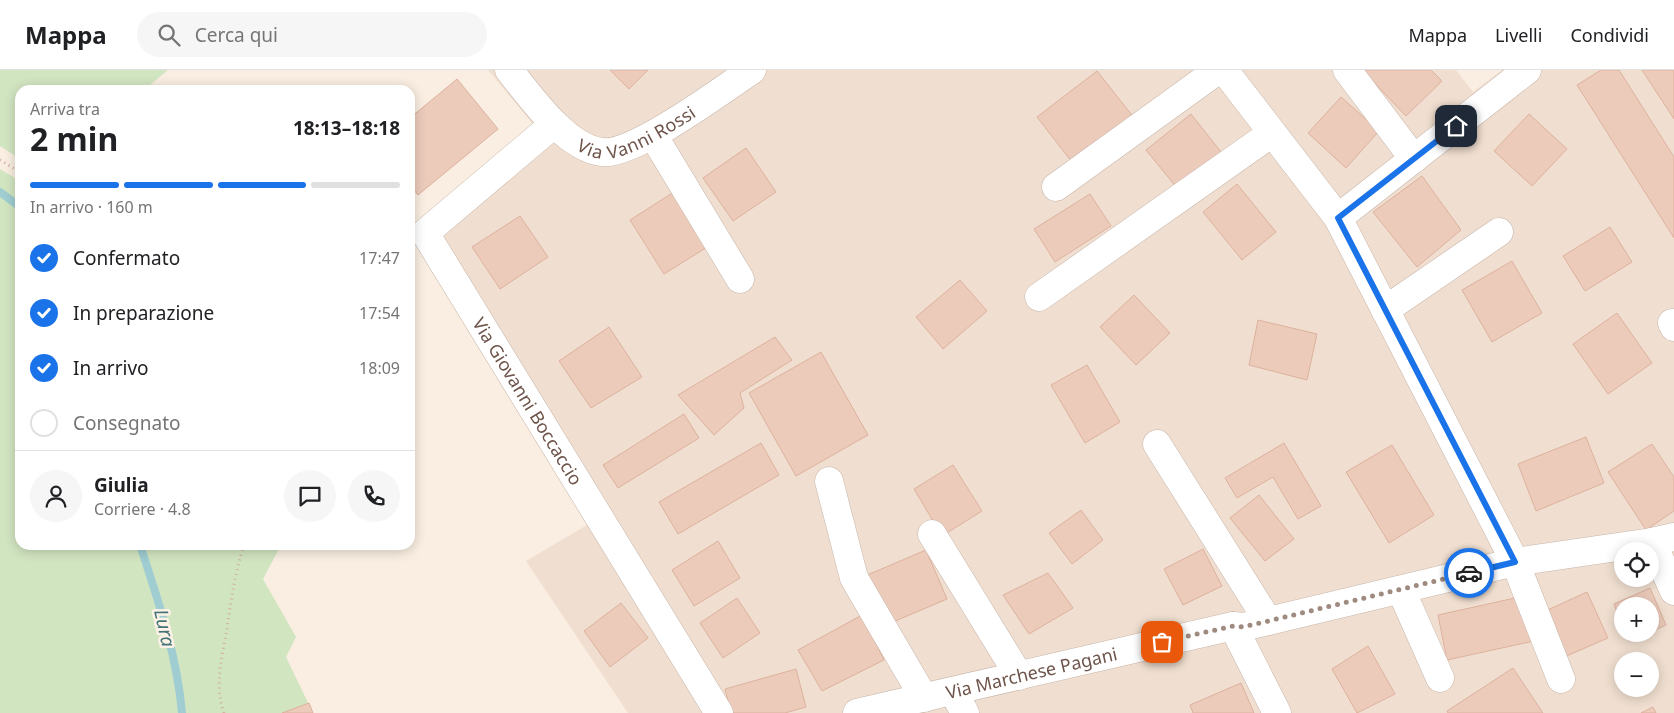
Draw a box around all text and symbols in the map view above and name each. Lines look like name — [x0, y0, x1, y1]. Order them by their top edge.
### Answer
search box — [137, 12, 487, 57]
text: Mappa — [25, 18, 107, 51]
icon: search — [155, 21, 183, 49]
text: Cerca qui — [195, 22, 278, 48]
text: Mappa — [1408, 23, 1467, 47]
text: Livelli — [1495, 23, 1542, 47]
text: Condividi — [1570, 23, 1649, 47]
text: Arriva tra — [30, 98, 100, 120]
street label: Via Vanni Rossi — [573, 100, 700, 164]
pin — [1435, 105, 1477, 147]
icon: home — [1442, 112, 1470, 140]
text: 18:13–18:18 — [293, 115, 400, 141]
text: 2 min — [30, 117, 118, 160]
text: In arrivo · 160 m — [30, 196, 153, 218]
icon: check — [30, 244, 58, 272]
text: Confermato — [73, 245, 180, 271]
text: 17:47 — [359, 247, 400, 269]
icon: check — [30, 299, 58, 327]
text: In preparazione — [73, 300, 214, 326]
text: 17:54 — [359, 302, 400, 324]
street label: Via Giovanni Boccaccio — [468, 313, 588, 489]
icon: check — [30, 354, 58, 382]
text: In arrivo — [73, 355, 149, 381]
text: 18:09 — [359, 357, 400, 379]
text: Consegnato — [73, 410, 181, 436]
button: person — [30, 470, 82, 522]
button: chat — [284, 470, 336, 522]
button: phone — [348, 470, 400, 522]
text: Giulia — [94, 472, 149, 498]
text: Corriere · 4.8 — [94, 498, 191, 520]
map controls — [1614, 542, 1659, 697]
button: locate — [1614, 542, 1659, 587]
courier — [1444, 548, 1494, 598]
icon: car — [1455, 559, 1483, 587]
button: + — [1614, 597, 1659, 642]
water label: Lura — [148, 607, 182, 650]
pin — [1141, 621, 1183, 663]
icon: bag — [1148, 628, 1176, 656]
street label: Via Marchese Pagani — [943, 641, 1119, 704]
button: − — [1614, 652, 1659, 697]

